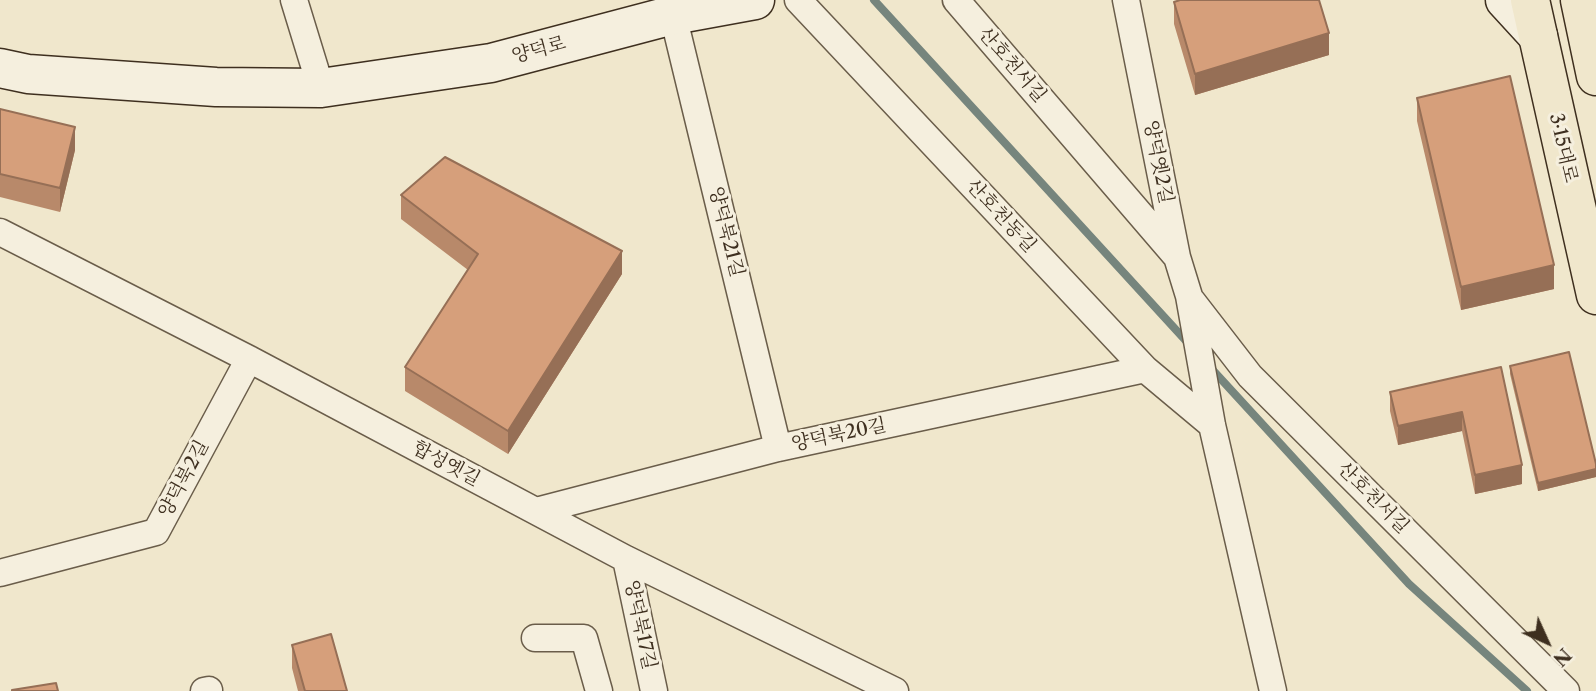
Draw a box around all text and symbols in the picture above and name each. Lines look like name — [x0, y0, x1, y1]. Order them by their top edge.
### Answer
street label: 산호천서길 — [973, 23, 1051, 107]
street label: 양덕로 — [509, 32, 569, 68]
street label: 3·15대로 — [1544, 111, 1582, 185]
street label: 양덕옛2길 — [1139, 118, 1177, 206]
street label: 산호천동길 — [961, 175, 1041, 257]
street label: 양덕북21길 — [704, 184, 748, 280]
street label: 양덕북20길 — [789, 414, 889, 456]
street label: 양덕북2길 — [154, 436, 214, 522]
street label: 합성옛길 — [408, 437, 484, 491]
street label: 산호천서길 — [1332, 457, 1414, 539]
street label: 양덕북17길 — [619, 578, 661, 672]
north arrow — [1512, 607, 1582, 677]
text: N — [1548, 643, 1576, 671]

